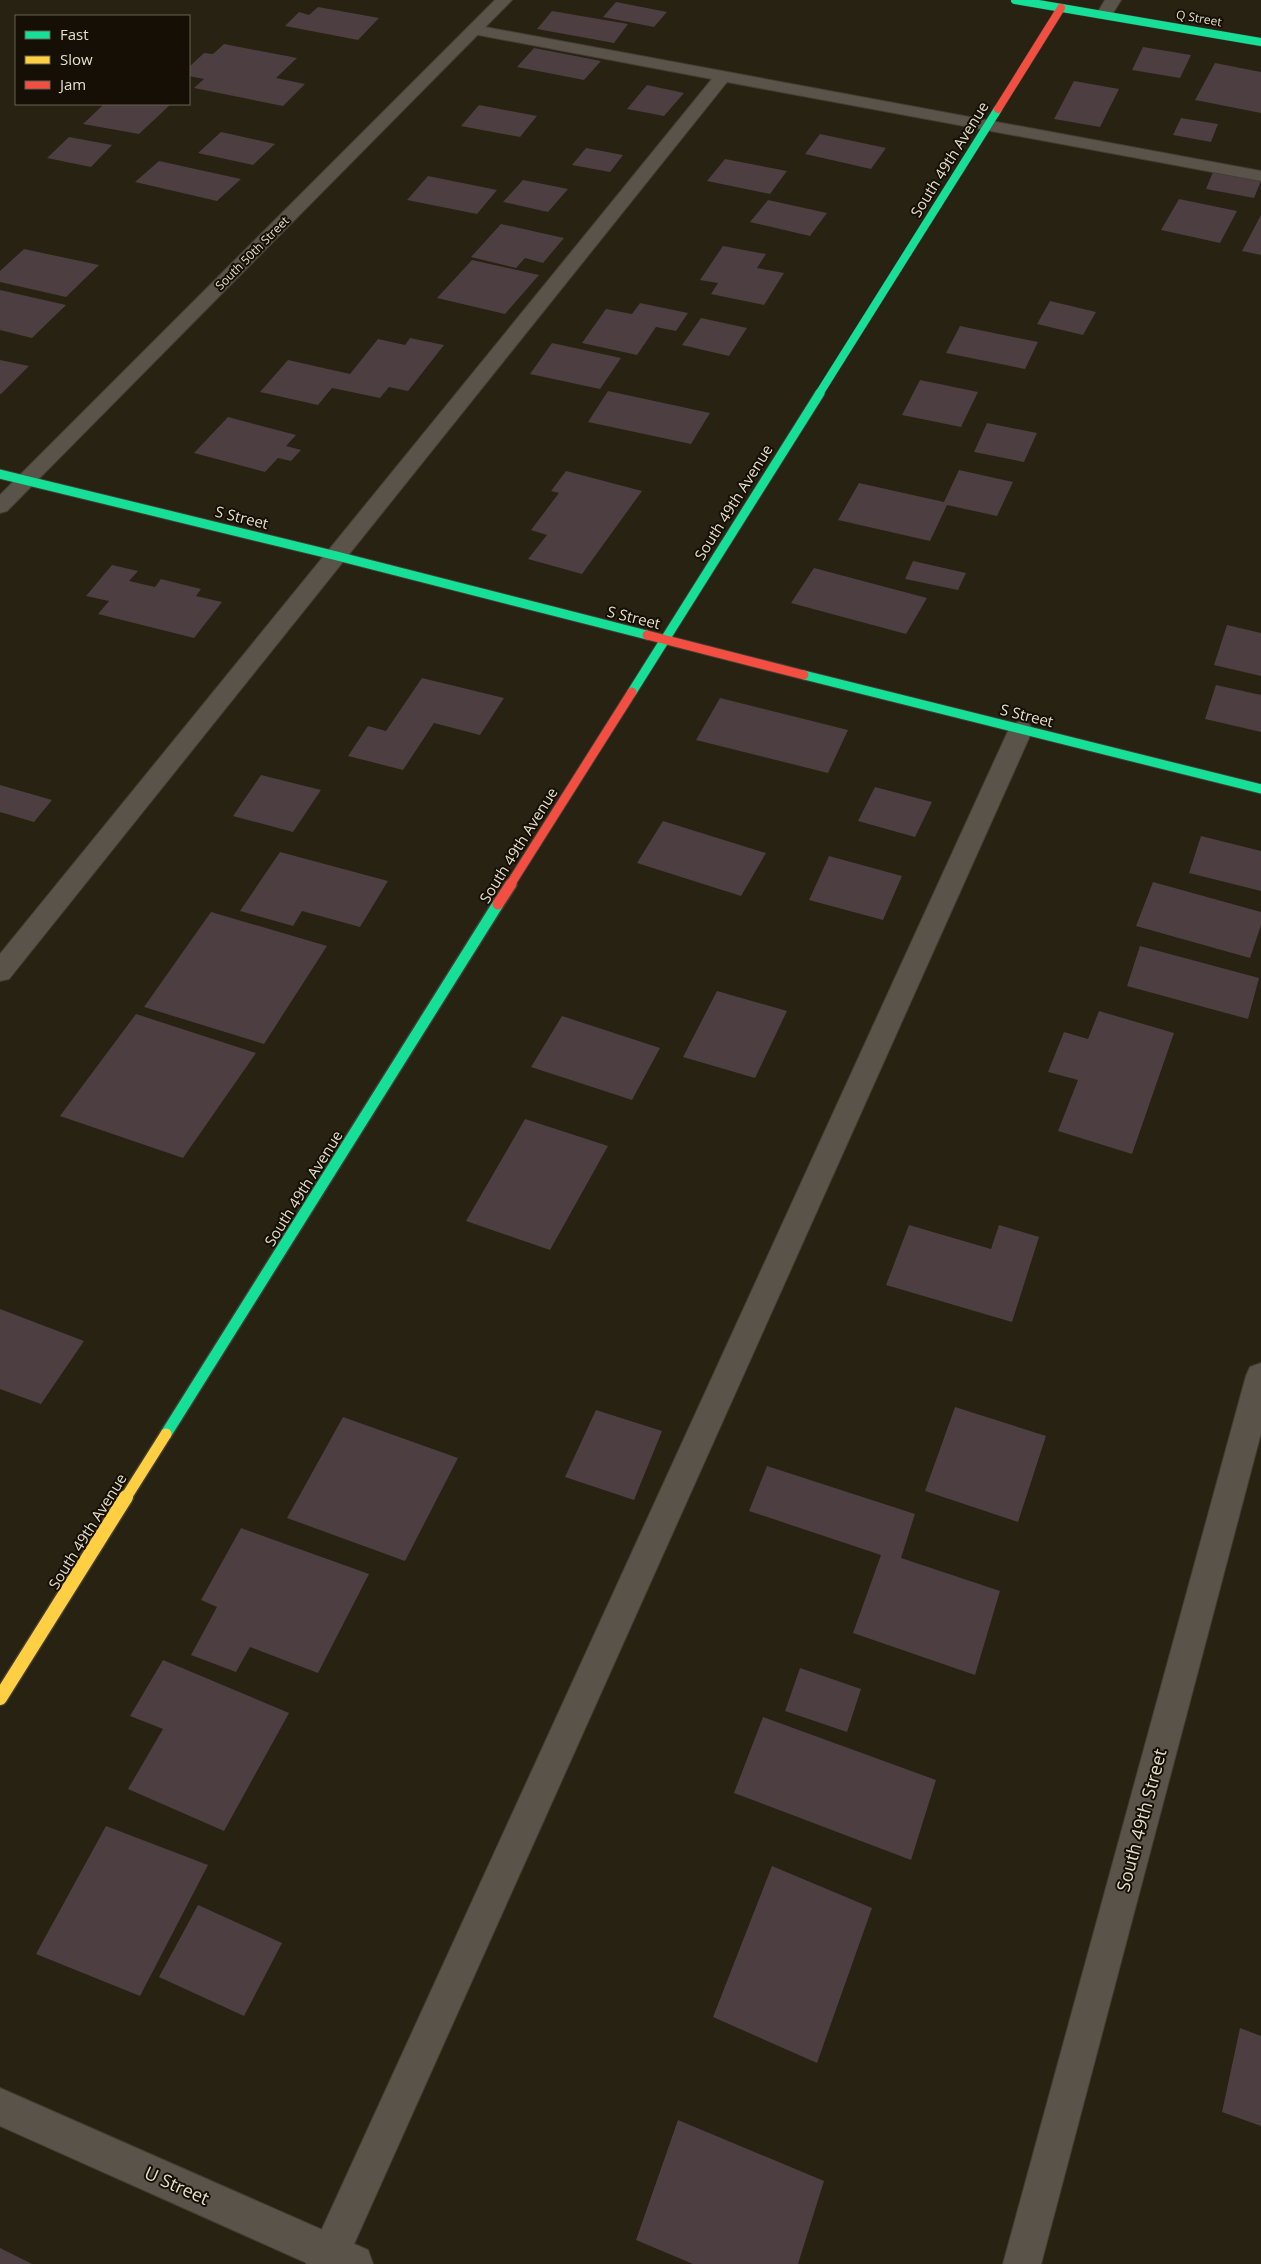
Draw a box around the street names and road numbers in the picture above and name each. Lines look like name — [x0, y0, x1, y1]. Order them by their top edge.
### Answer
street label: Q Street — [1175, 6, 1223, 30]
street label: South 49th Avenue — [905, 97, 993, 221]
street label: South 50th Street — [211, 212, 293, 294]
street label: South 49th Avenue — [689, 440, 777, 564]
street label: S Street — [213, 501, 271, 533]
street label: S Street — [605, 601, 663, 633]
street label: S Street — [998, 699, 1056, 731]
street label: South 49th Avenue — [474, 783, 562, 907]
street label: South 49th Avenue — [259, 1126, 347, 1250]
street label: South 49th Avenue — [43, 1469, 131, 1593]
street label: South 49th Street — [1110, 1746, 1172, 1894]
street label: U Street — [141, 2160, 213, 2210]

